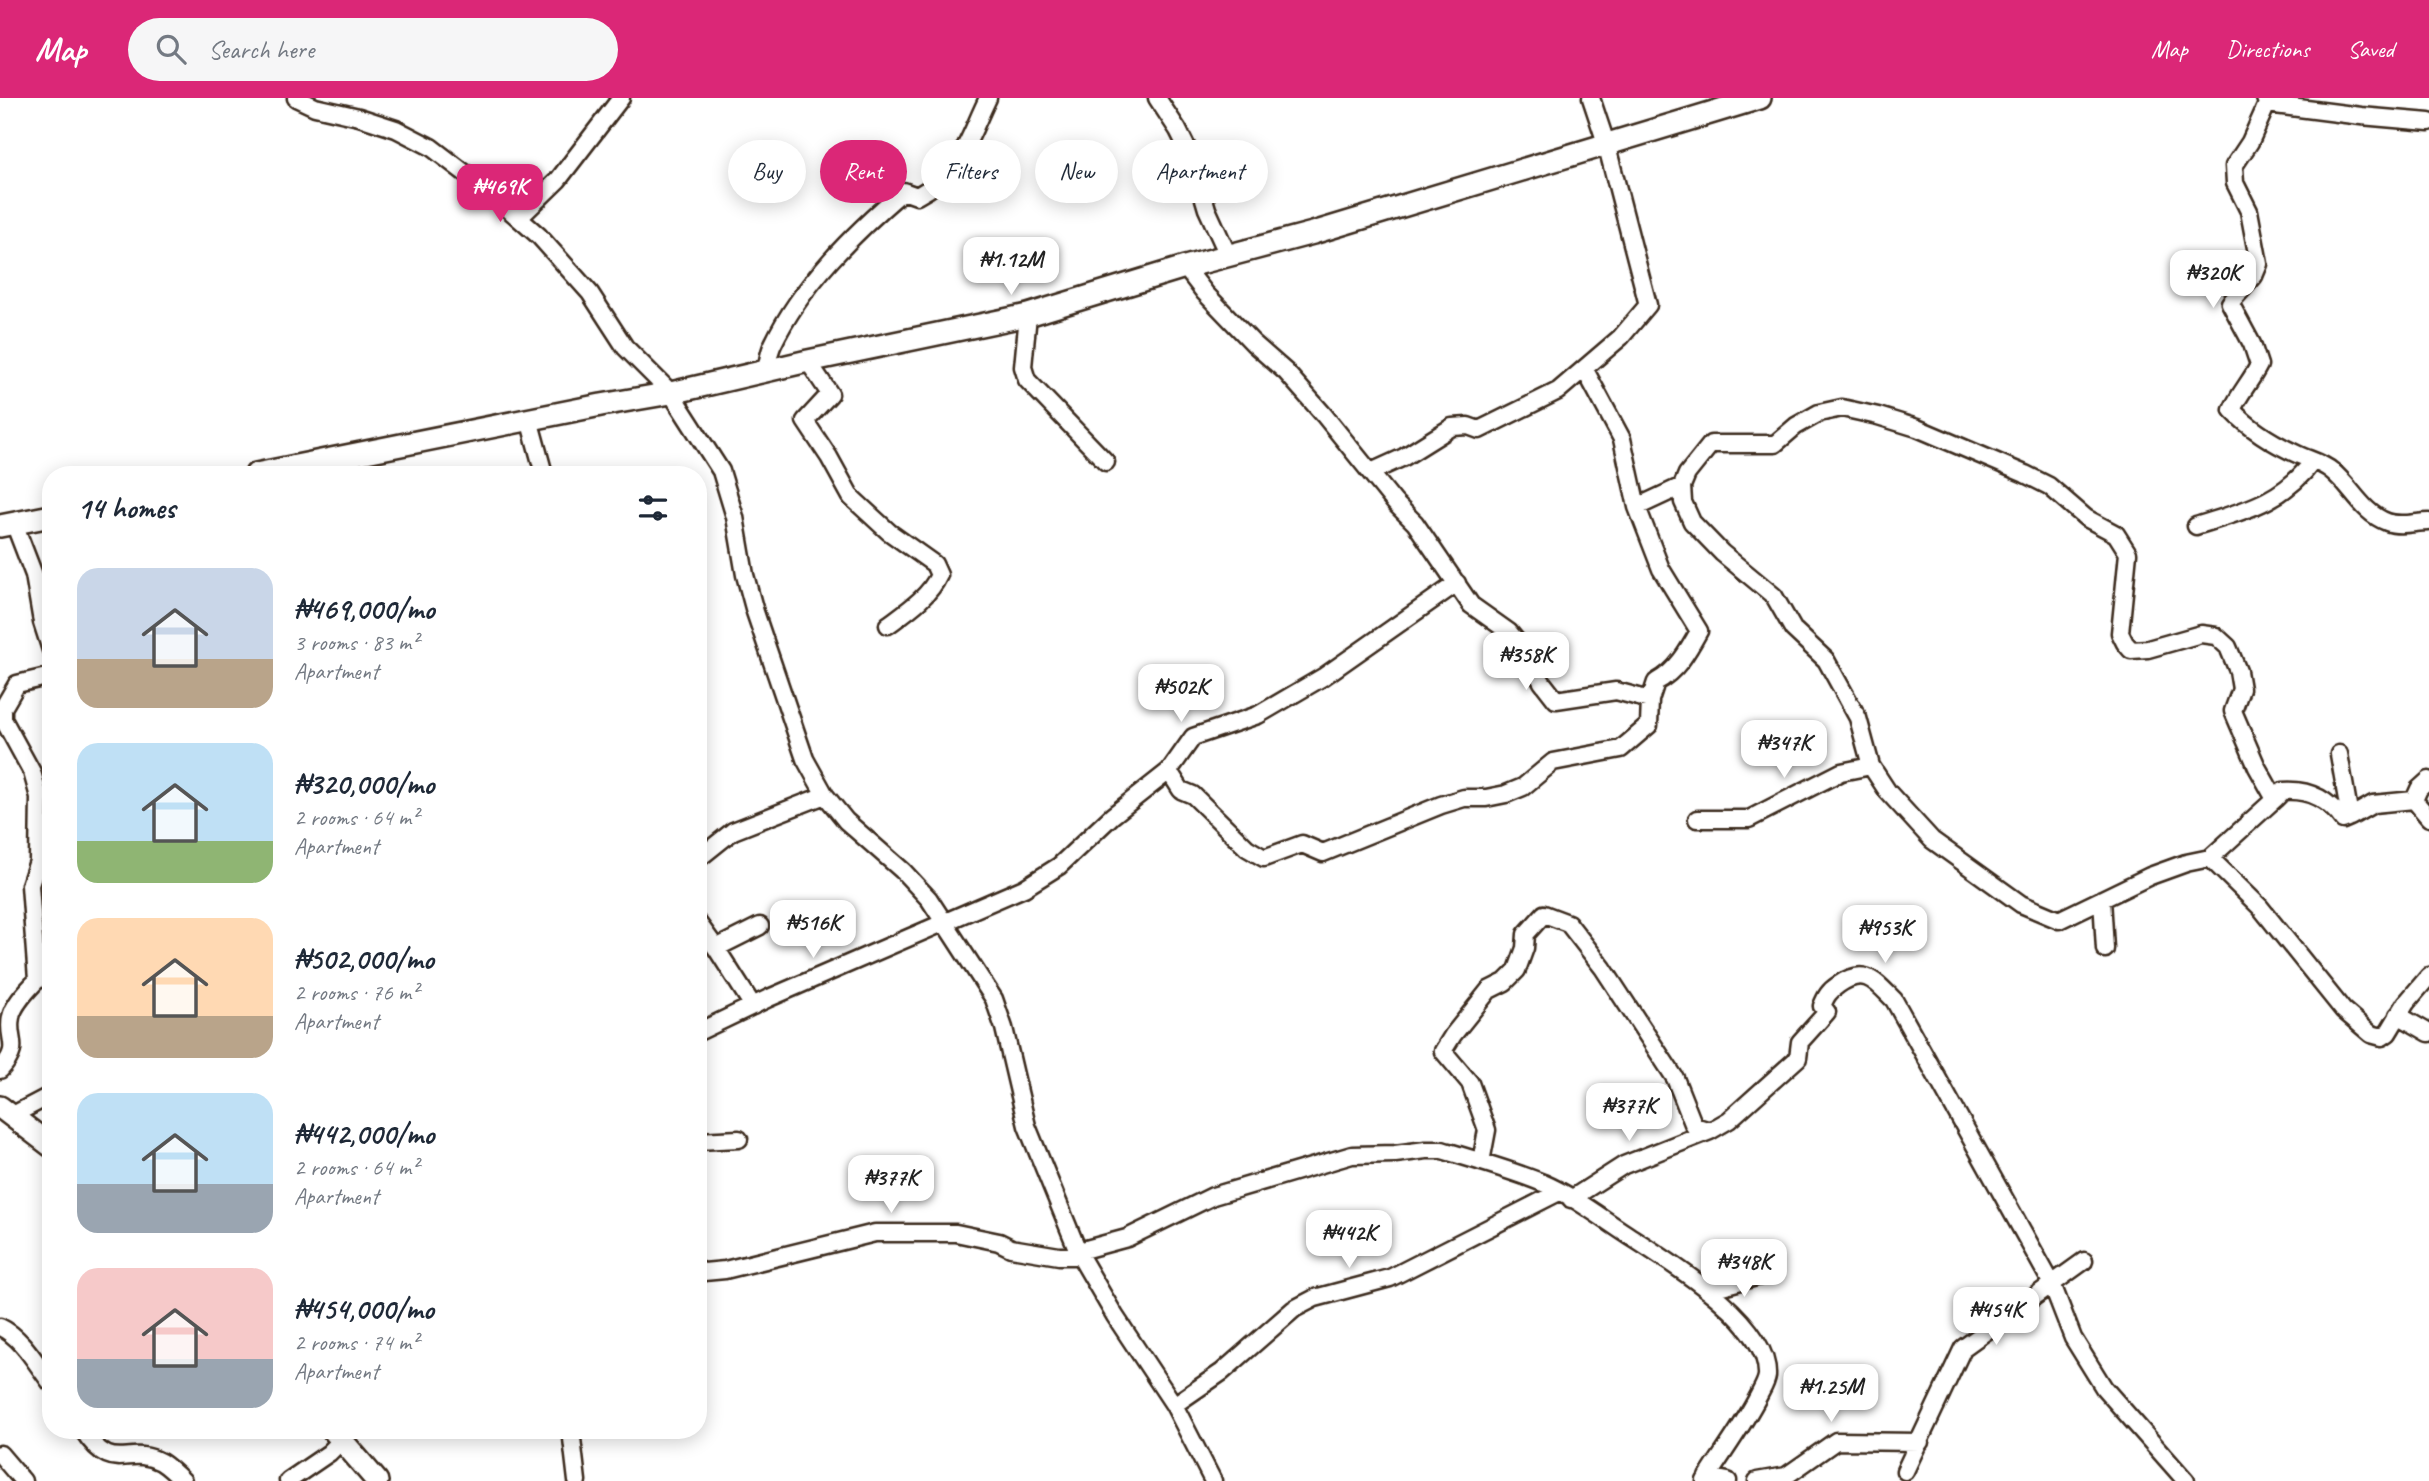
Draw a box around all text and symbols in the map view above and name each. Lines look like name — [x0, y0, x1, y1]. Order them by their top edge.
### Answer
search box — [128, 18, 618, 81]
text: Map — [35, 28, 86, 70]
icon: search — [152, 30, 190, 68]
text: Search here — [208, 33, 314, 66]
text: Map — [2151, 34, 2188, 64]
text: Directions — [2226, 34, 2309, 64]
text: Saved — [2347, 34, 2394, 64]
chip: Buy — [728, 140, 806, 203]
chip: Rent — [820, 140, 907, 203]
chip: Filters — [921, 140, 1021, 203]
chip: New — [1035, 140, 1118, 203]
chip: Apartment — [1132, 140, 1268, 203]
pin: ₦469K — [451, 164, 549, 224]
text: ₦469K — [473, 172, 527, 201]
pin: ₦1.12M — [954, 238, 1068, 297]
text: ₦1.12M — [979, 245, 1043, 274]
pin: ₦320K — [2164, 250, 2262, 310]
text: ₦320K — [2186, 258, 2240, 287]
text: 14 homes — [77, 489, 175, 527]
icon: filters — [634, 489, 672, 527]
text: ₦469,000/mo — [294, 590, 434, 628]
icon: home — [133, 596, 217, 680]
text: 3 rooms · 83 m² — [294, 628, 418, 657]
pin: ₦358K — [1477, 632, 1575, 692]
text: ₦358K — [1499, 640, 1553, 669]
text: Apartment — [294, 657, 379, 686]
pin: ₦502K — [1132, 664, 1230, 724]
text: ₦502K — [1154, 672, 1208, 701]
pin: ₦347K — [1735, 720, 1833, 780]
text: ₦347K — [1757, 728, 1811, 757]
text: ₦320,000/mo — [294, 765, 434, 803]
icon: home — [133, 771, 217, 855]
text: 2 rooms · 64 m² — [294, 803, 418, 832]
text: Apartment — [294, 832, 379, 861]
pin: ₦516K — [764, 900, 862, 960]
pin: ₦953K — [1836, 906, 1934, 965]
text: ₦516K — [786, 908, 840, 937]
text: ₦953K — [1858, 913, 1912, 942]
text: ₦502,000/mo — [294, 940, 434, 978]
icon: home — [133, 946, 217, 1030]
text: 2 rooms · 76 m² — [294, 978, 418, 1007]
text: Apartment — [294, 1007, 379, 1036]
pin: ₦377K — [1580, 1084, 1678, 1143]
text: ₦377K — [1602, 1091, 1656, 1120]
text: ₦442,000/mo — [294, 1115, 434, 1153]
icon: home — [133, 1121, 217, 1205]
text: 2 rooms · 64 m² — [294, 1153, 418, 1182]
pin: ₦377K — [842, 1156, 940, 1215]
text: ₦377K — [864, 1163, 918, 1192]
text: Apartment — [294, 1182, 379, 1211]
pin: ₦442K — [1300, 1210, 1398, 1270]
text: ₦442K — [1322, 1218, 1376, 1247]
pin: ₦348K — [1695, 1240, 1793, 1299]
text: ₦348K — [1717, 1247, 1771, 1276]
pin: ₦454K — [1947, 1288, 2045, 1347]
text: ₦454,000/mo — [294, 1290, 434, 1328]
text: ₦454K — [1969, 1295, 2023, 1324]
icon: home — [133, 1296, 217, 1380]
text: 2 rooms · 74 m² — [294, 1328, 418, 1357]
text: Apartment — [294, 1357, 379, 1386]
pin: ₦1.25M — [1774, 1364, 1888, 1424]
text: ₦1.25M — [1799, 1372, 1863, 1401]

